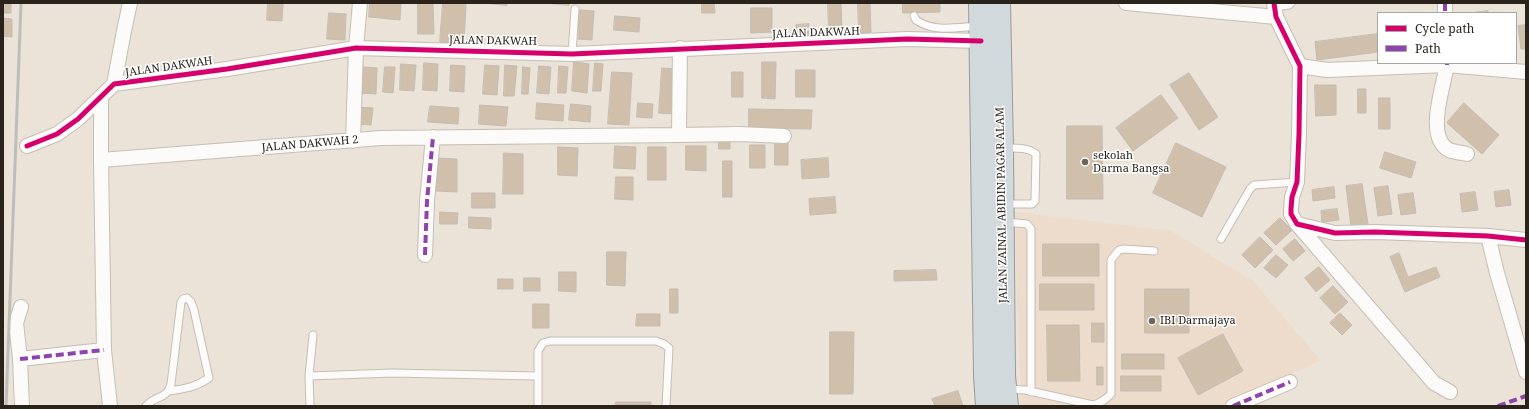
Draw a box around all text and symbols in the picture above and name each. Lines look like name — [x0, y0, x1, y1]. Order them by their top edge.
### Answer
legend — [1377, 12, 1517, 64]
text: Cycle path — [1415, 20, 1474, 37]
street label: JALAN DAKWAH — [772, 25, 860, 41]
street label: JALAN DAKWAH — [449, 34, 537, 48]
text: Path — [1415, 40, 1441, 57]
street label: JALAN DAKWAH — [125, 54, 213, 80]
street label: JALAN ZAINAL ABIDIN PAGAR ALAM — [994, 107, 1010, 303]
street label: JALAN DAKWAH 2 — [261, 133, 359, 155]
place label: sekolah Darma Bangsa — [1093, 149, 1169, 175]
marker: sekolah Darma Bangsa — [1080, 157, 1090, 167]
place label: IBI Darmajaya — [1160, 314, 1236, 328]
marker: IBI Darmajaya — [1147, 316, 1157, 326]

